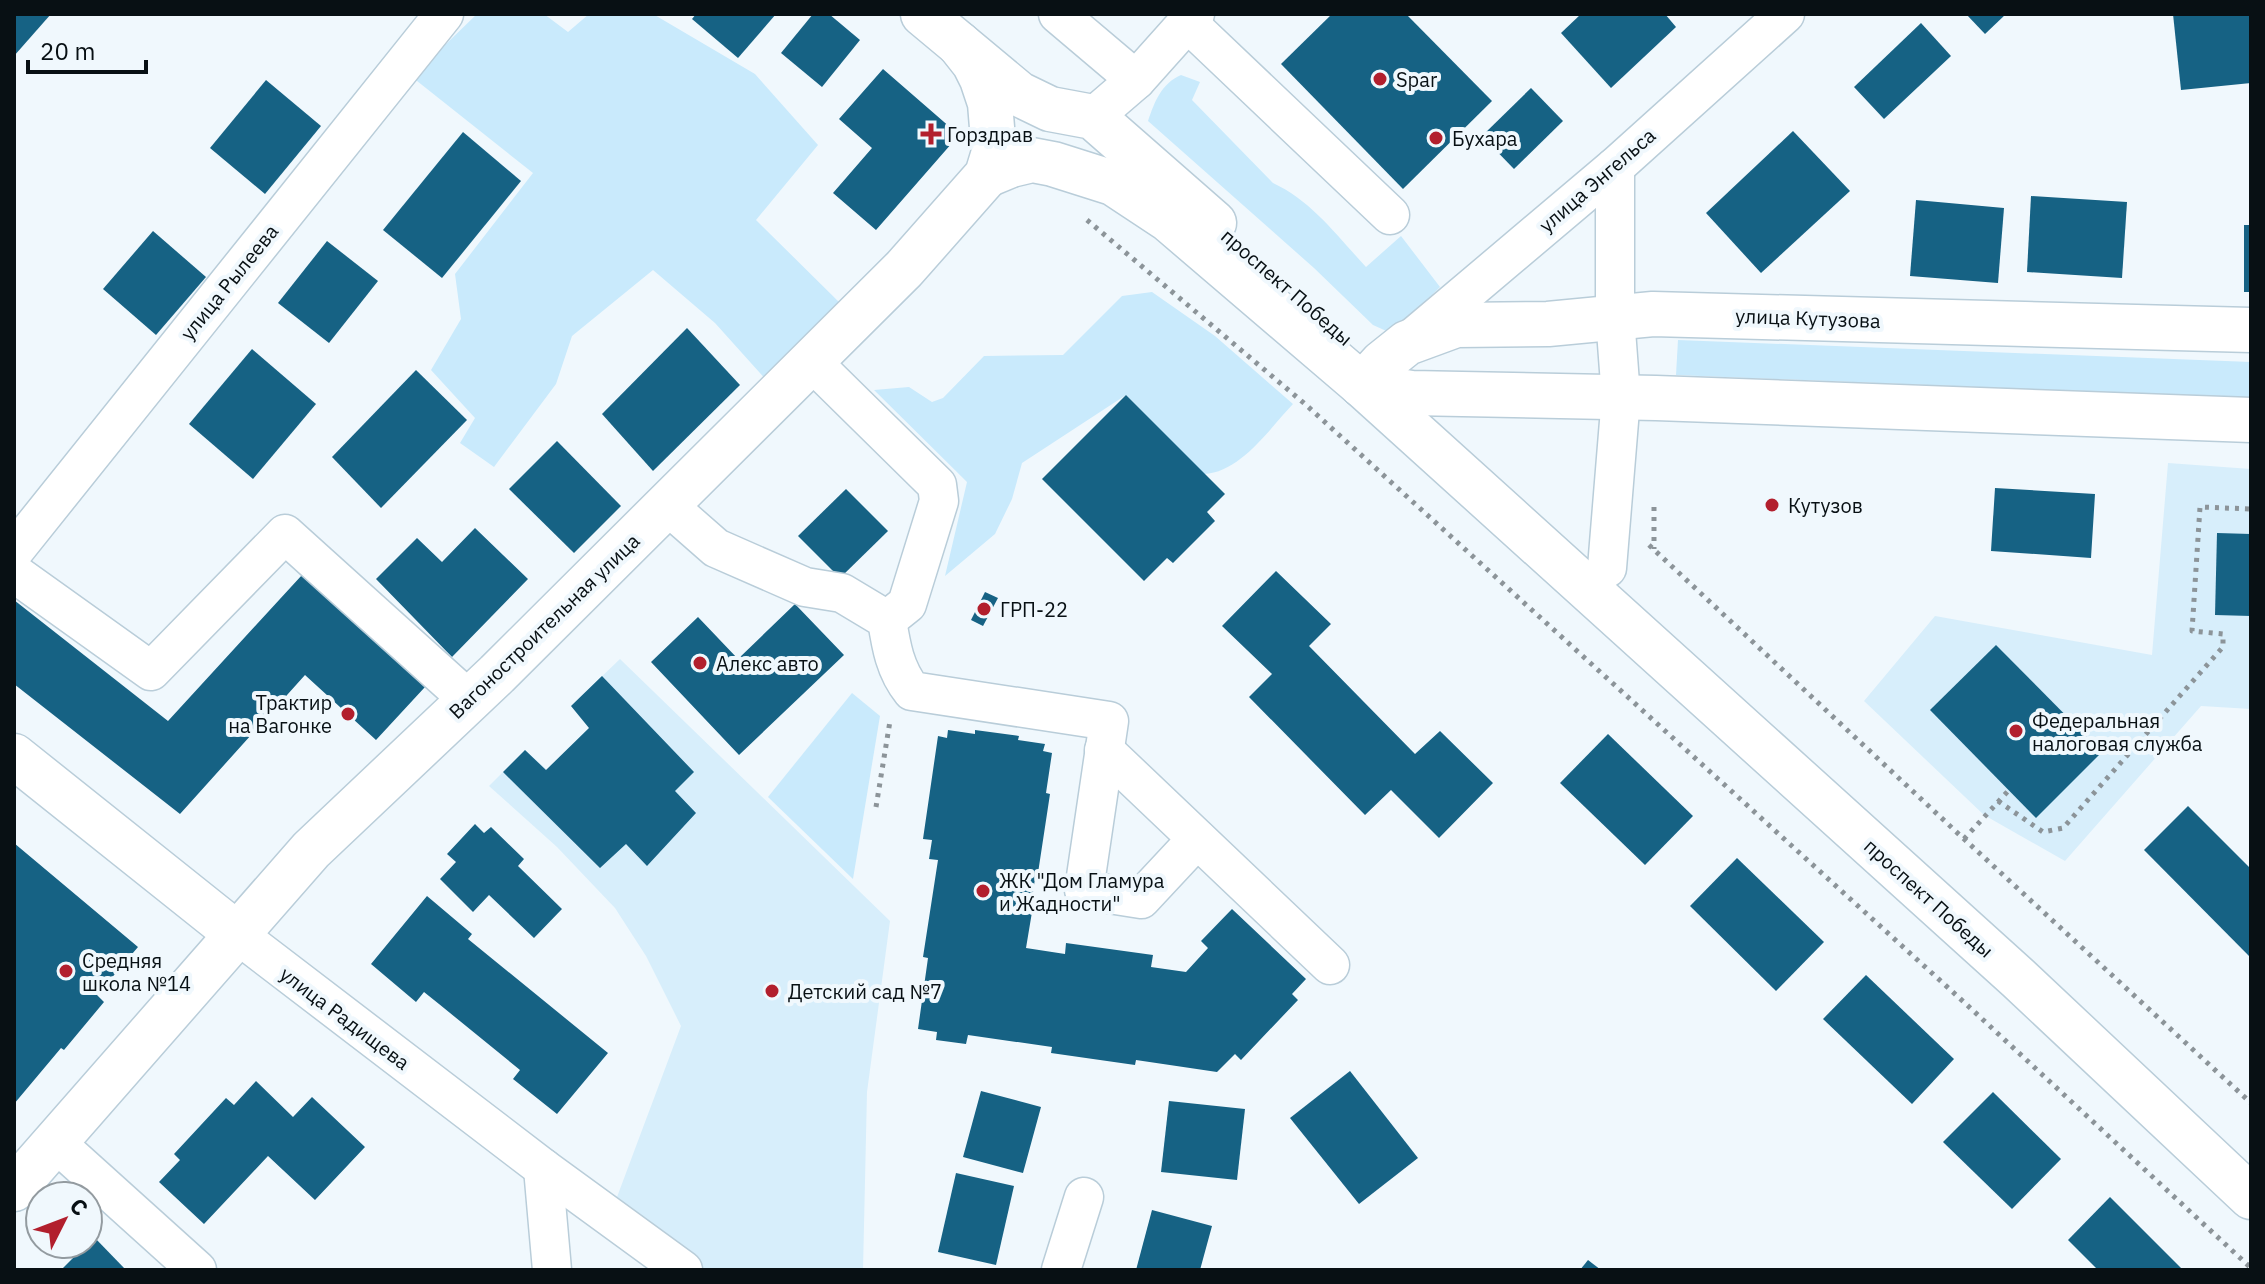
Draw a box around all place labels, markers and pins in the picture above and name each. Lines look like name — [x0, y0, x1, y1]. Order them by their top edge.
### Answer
place label: Spar — [1396, 66, 1437, 93]
marker: Spar — [1371, 70, 1389, 88]
place label: Горздрав — [947, 121, 1033, 148]
marker: Горздрав — [922, 125, 940, 143]
place label: Бухара — [1452, 125, 1518, 152]
marker: Бухара — [1427, 129, 1445, 147]
place label: Кутузов — [1788, 492, 1863, 519]
marker: Кутузов — [1763, 496, 1781, 514]
place label: ГРП-22 — [1000, 596, 1068, 623]
marker: ГРП-22 — [975, 600, 993, 618]
place label: Алекс авто — [716, 650, 819, 677]
marker: Алекс авто — [691, 654, 709, 672]
place label: Трактир на Вагонке — [228, 689, 332, 739]
marker: Трактир на Вагонке — [339, 705, 357, 723]
place label: Федеральная налоговая служба — [2032, 707, 2203, 757]
marker: Федеральная налоговая служба — [2007, 722, 2025, 740]
place label: ЖК "Дом Гламура и Жадности" — [999, 867, 1165, 917]
marker: ЖК "Дом Гламура и Жадности" — [974, 882, 992, 900]
place label: Средняя школа №14 — [82, 947, 191, 997]
marker: Средняя школа №14 — [57, 962, 75, 980]
place label: Детский сад №7 — [788, 978, 942, 1005]
marker: Детский сад №7 — [763, 982, 781, 1000]

